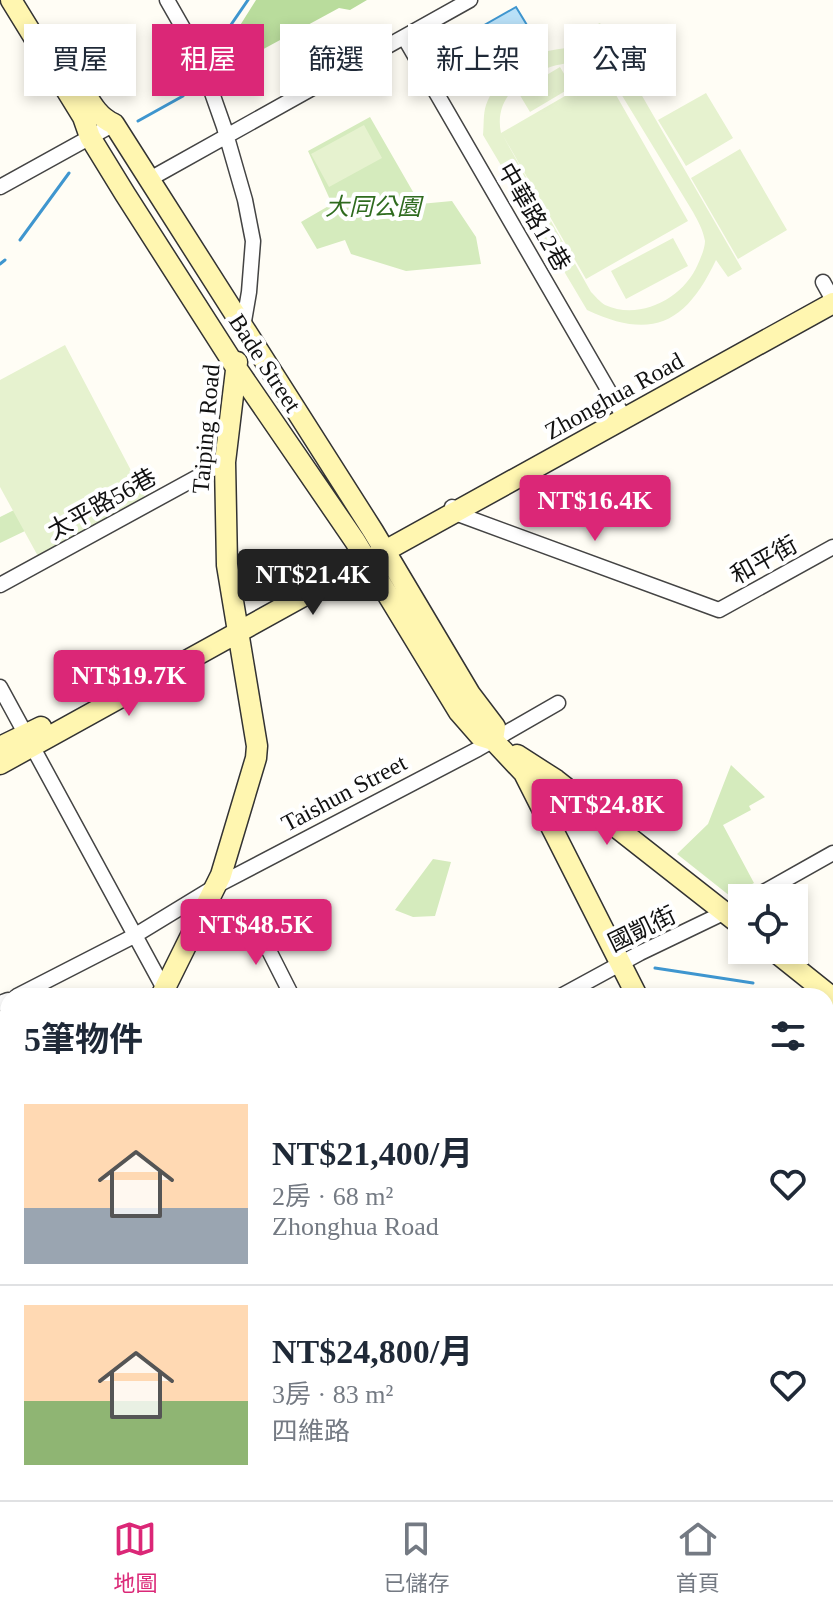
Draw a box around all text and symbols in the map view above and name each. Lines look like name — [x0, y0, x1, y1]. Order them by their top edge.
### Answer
chip: 買屋 — [24, 24, 136, 96]
chip: 租屋 — [152, 24, 264, 96]
chip: 篩選 — [280, 24, 392, 96]
chip: 新上架 — [408, 24, 548, 96]
chip: 公寓 — [564, 24, 676, 96]
street label: 中華路12巷 — [493, 159, 575, 275]
park label: 大同公園 — [325, 194, 424, 220]
street label: Bade Street — [224, 309, 306, 417]
street label: Zhonghua Road — [540, 347, 688, 445]
street label: Taiping Road — [187, 363, 225, 495]
street label: 太平路56巷 — [43, 464, 161, 544]
pin: NT$16.4K — [512, 475, 678, 543]
text: NT$16.4K — [538, 486, 652, 515]
street label: 和平街 — [726, 531, 802, 589]
pin: NT$21.4K — [230, 549, 396, 617]
text: NT$21.4K — [256, 560, 370, 589]
pin: NT$19.7K — [46, 650, 212, 718]
text: NT$19.7K — [72, 661, 186, 690]
street label: Taishun Street — [277, 749, 411, 837]
pin: NT$24.8K — [524, 779, 690, 847]
text: NT$24.8K — [550, 790, 664, 819]
map controls — [728, 884, 808, 964]
button: locate — [728, 884, 808, 964]
pin: NT$48.5K — [173, 899, 339, 967]
street label: 國凱街 — [604, 902, 680, 956]
text: NT$48.5K — [199, 910, 313, 939]
icon: filters — [766, 1014, 810, 1058]
text: 5筆物件 — [24, 1021, 143, 1058]
text: NT$21,400/月 — [272, 1135, 473, 1172]
icon: home — [88, 1136, 184, 1232]
icon: heart — [766, 1162, 810, 1206]
text: 2房 · 68 m² — [272, 1182, 393, 1211]
text: Zhonghua Road — [272, 1212, 439, 1241]
text: NT$24,800/月 — [272, 1333, 473, 1370]
icon: home — [88, 1337, 184, 1433]
icon: heart — [766, 1363, 810, 1407]
text: 3房 · 83 m² — [272, 1380, 393, 1409]
text: 四維路 — [272, 1417, 350, 1446]
tab: 地圖 — [113, 1517, 157, 1597]
tab: 已儲存 — [383, 1517, 450, 1597]
tab: 首頁 — [676, 1517, 720, 1597]

